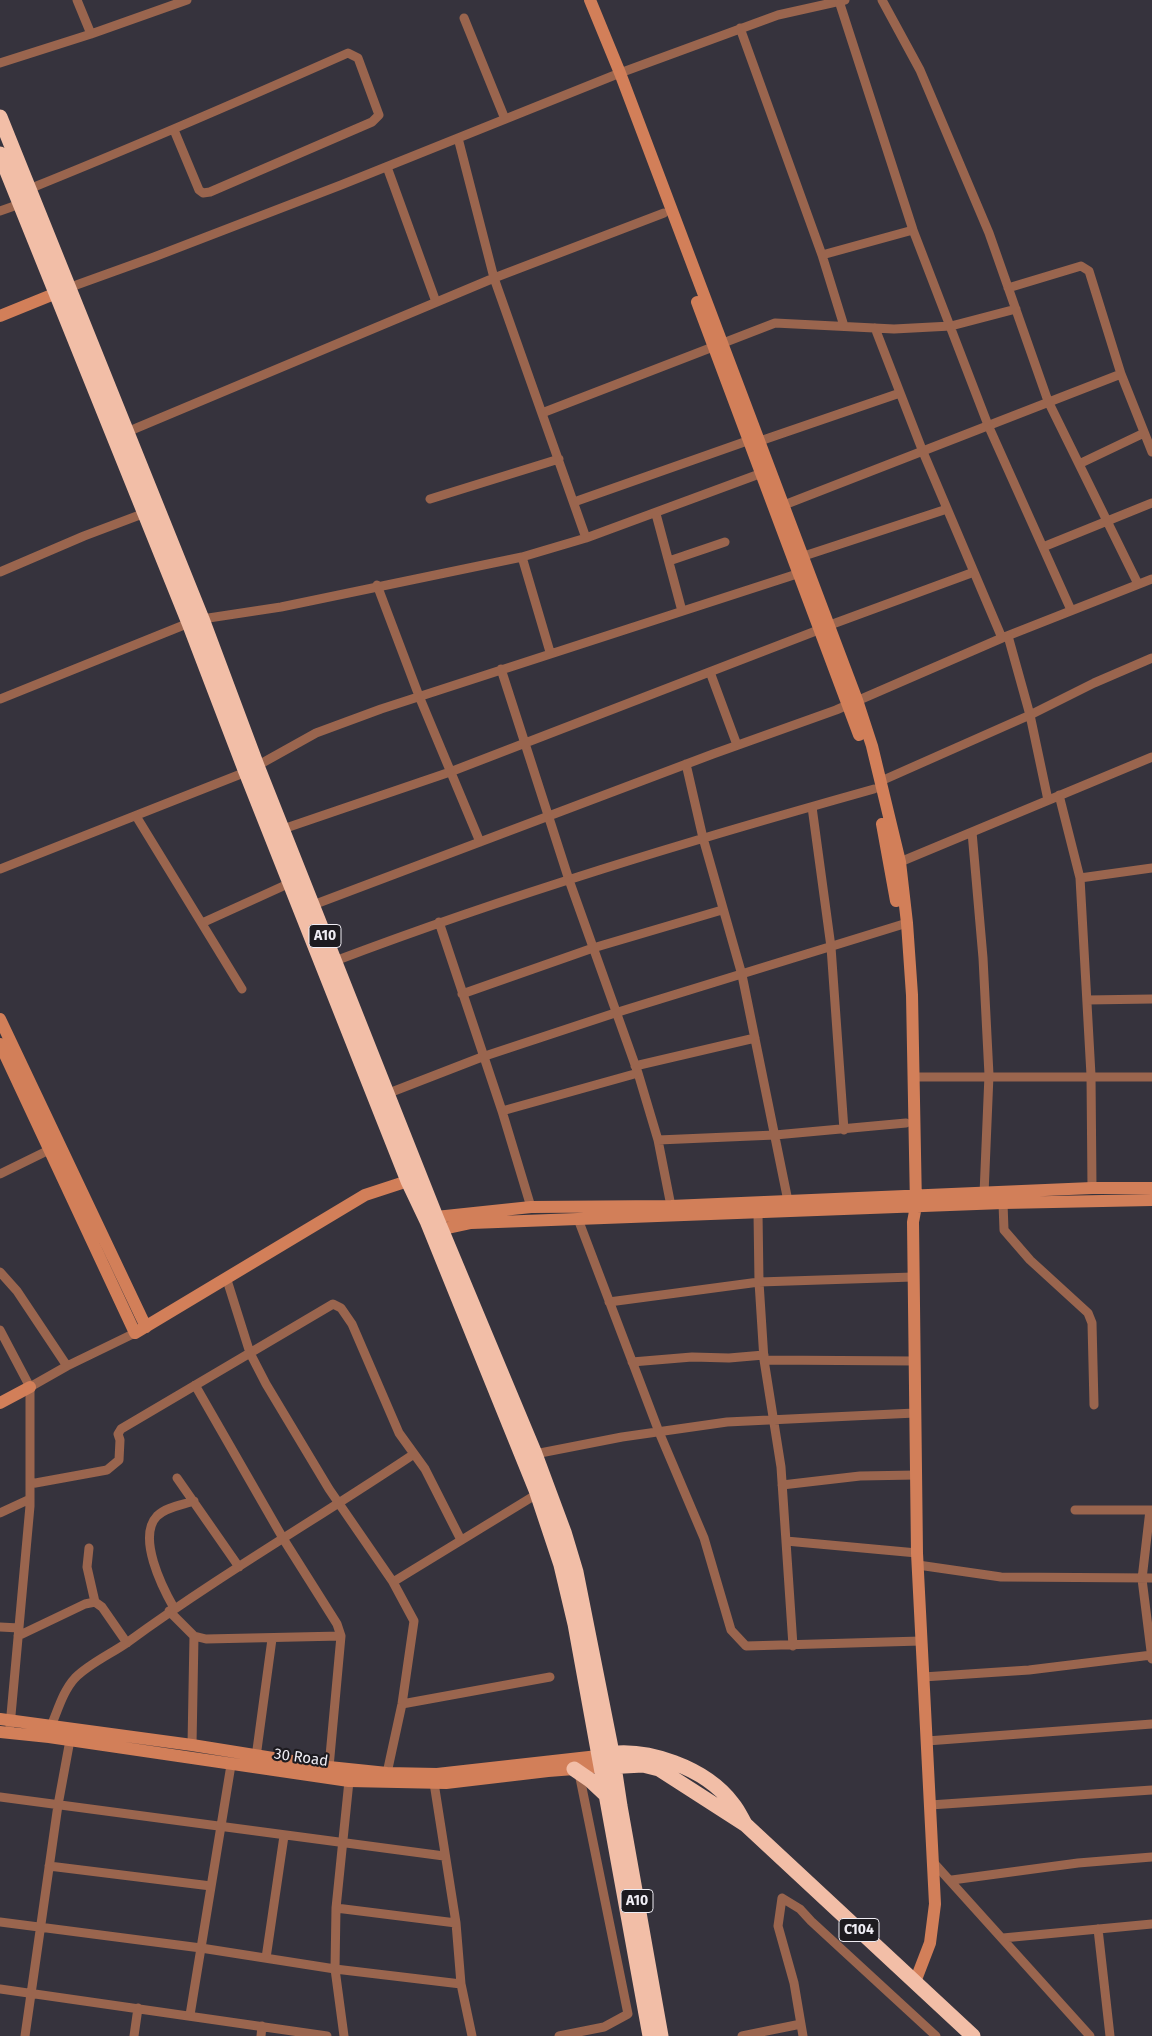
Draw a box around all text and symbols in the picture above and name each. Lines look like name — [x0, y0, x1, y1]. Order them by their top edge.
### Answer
road number: A10 — [309, 924, 341, 948]
street label: 30 Road — [273, 1745, 329, 1771]
road number: A10 — [621, 1890, 653, 1912]
road number: C104 — [839, 1918, 879, 1942]

